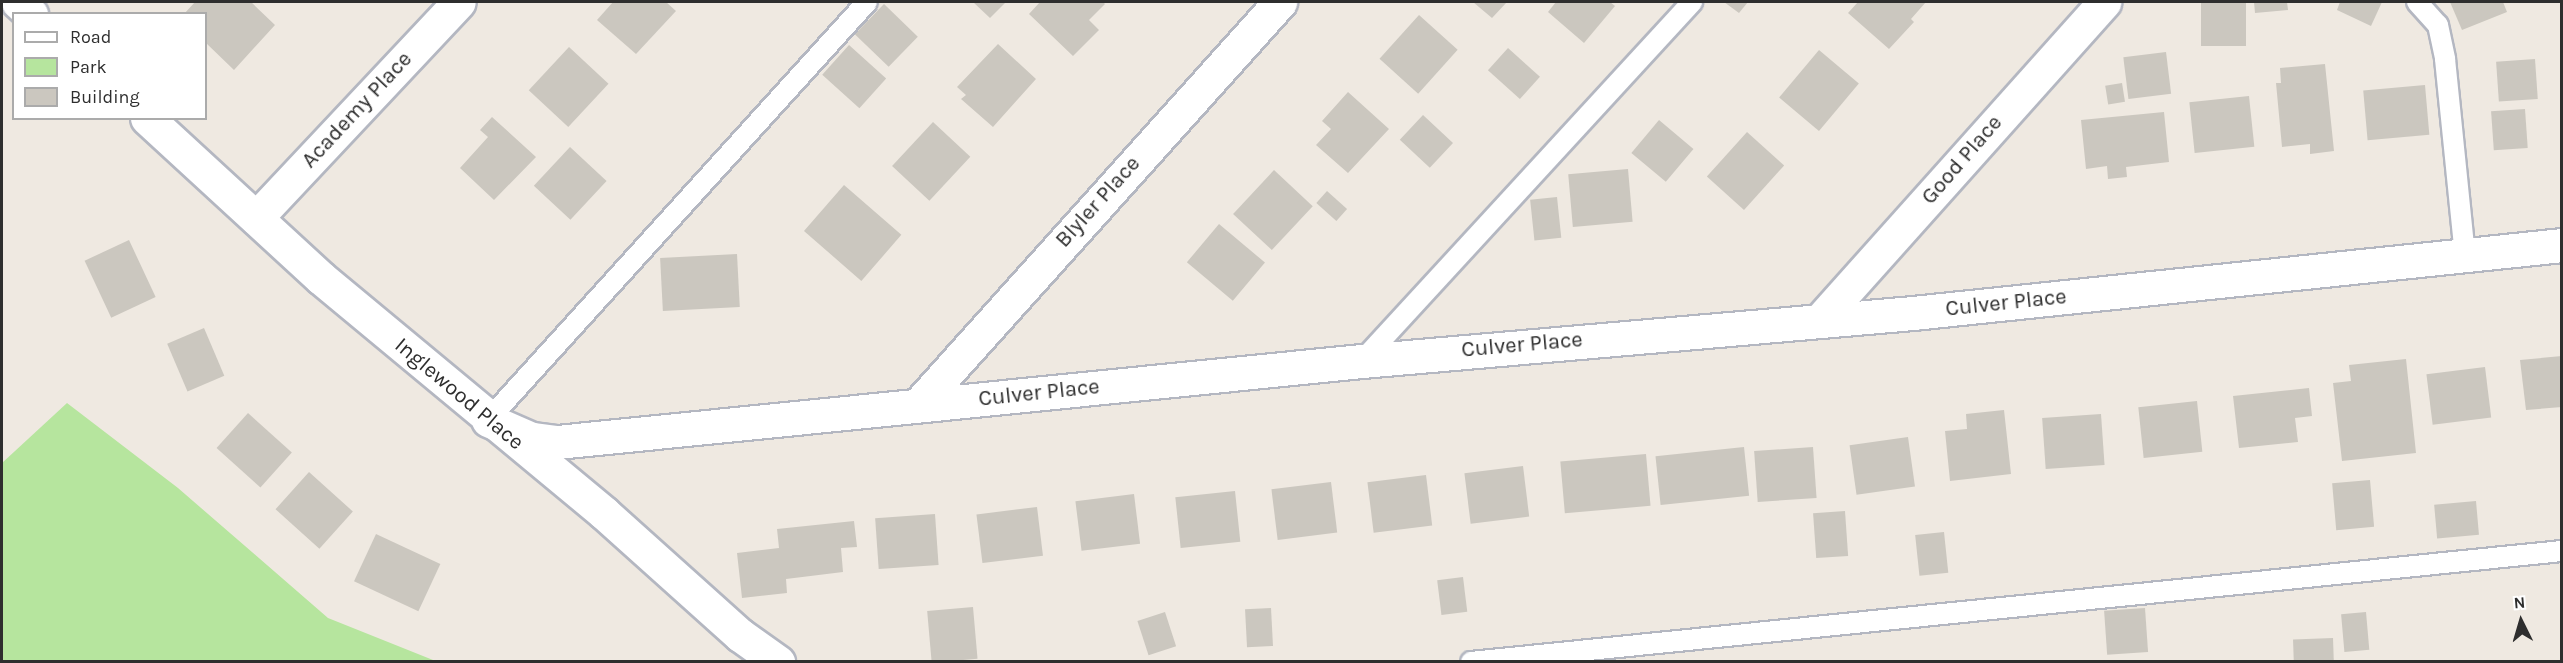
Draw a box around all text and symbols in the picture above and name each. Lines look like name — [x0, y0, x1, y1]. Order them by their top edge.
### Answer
legend — [12, 12, 207, 120]
text: Road — [70, 26, 111, 48]
street label: Academy Place — [296, 46, 418, 174]
text: Park — [70, 56, 107, 78]
text: Building — [70, 86, 140, 108]
street label: Good Place — [1916, 110, 2008, 210]
street label: Blyler Place — [1050, 151, 1146, 253]
street label: Culver Place — [1944, 284, 2068, 322]
street label: Culver Place — [1460, 327, 1584, 363]
street label: Inglewood Place — [389, 332, 529, 456]
street label: Culver Place — [977, 374, 1101, 412]
north arrow — [2491, 591, 2551, 651]
text: N — [2513, 593, 2526, 613]

